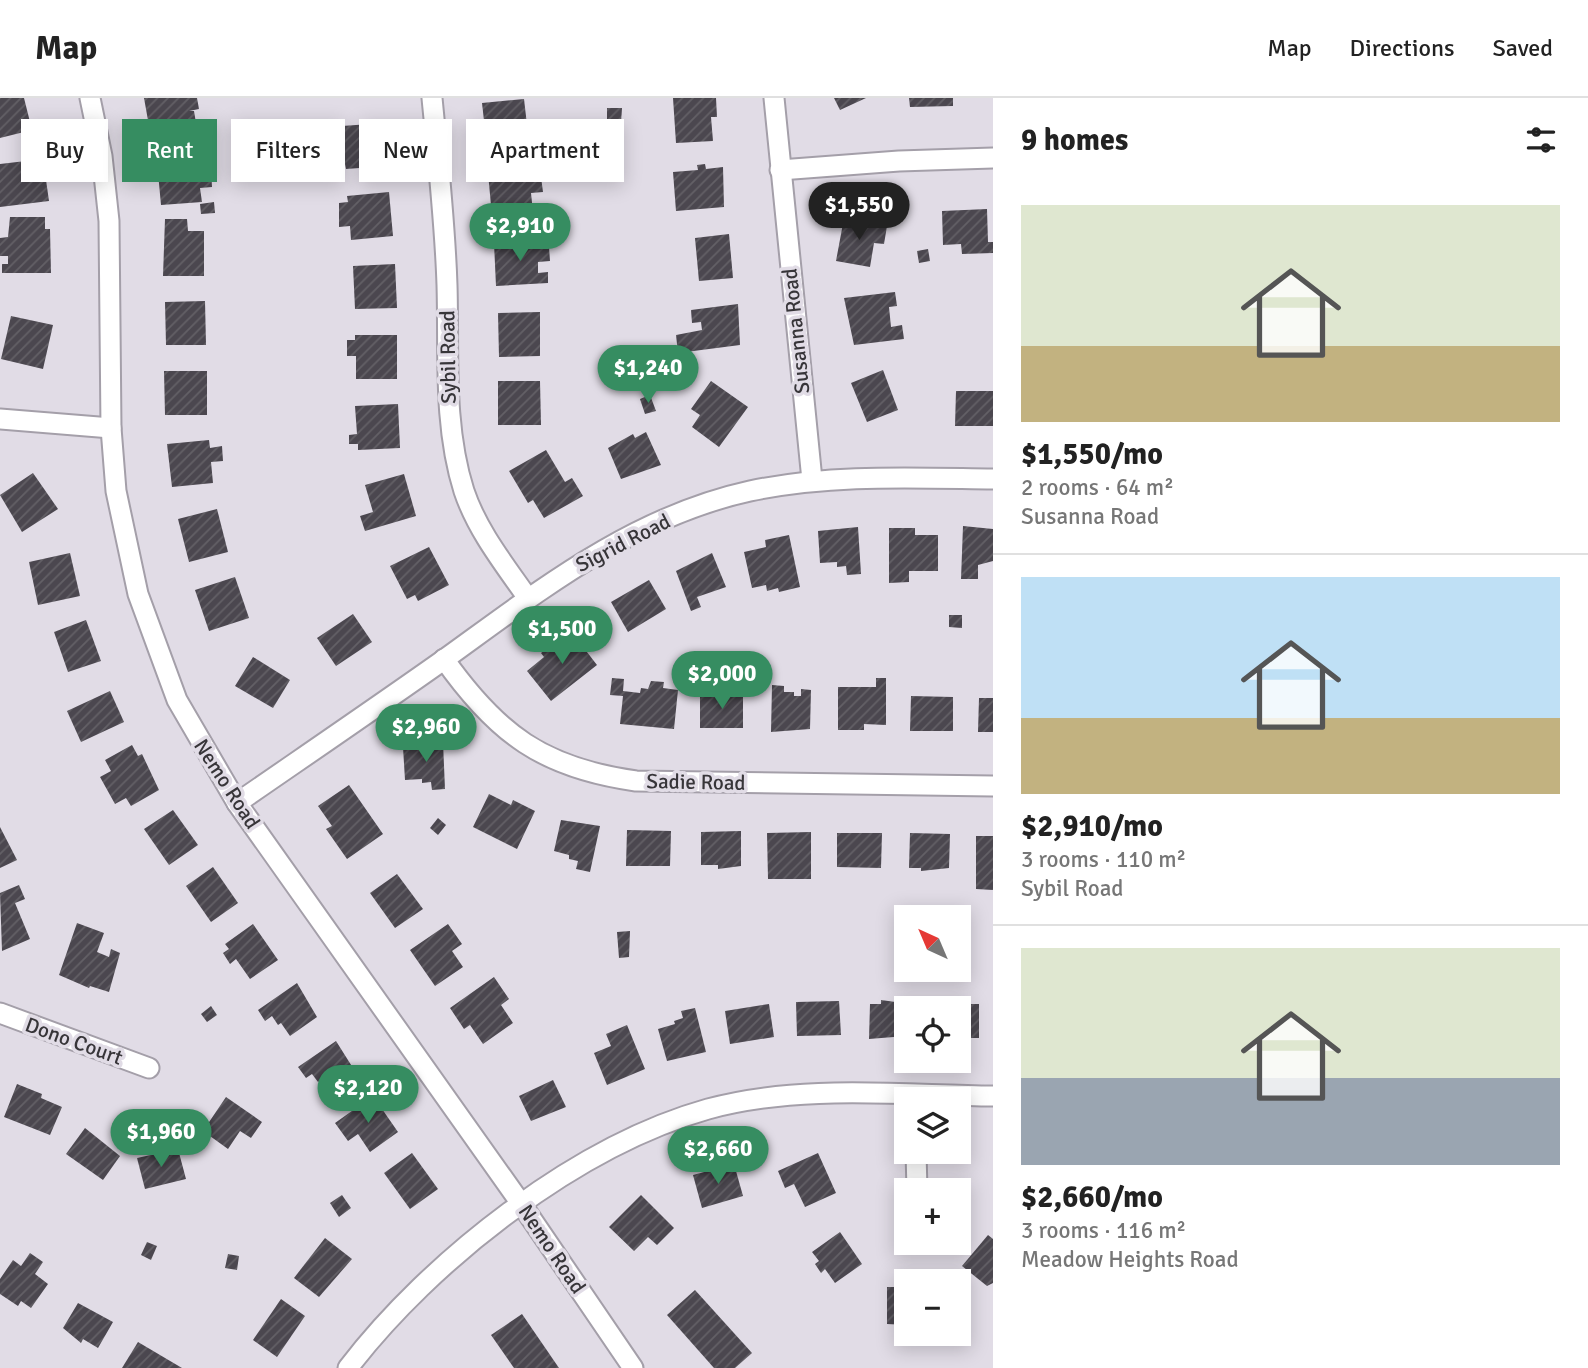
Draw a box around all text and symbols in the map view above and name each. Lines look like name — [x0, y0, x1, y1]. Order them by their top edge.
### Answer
text: Map — [35, 28, 97, 69]
text: Map — [1267, 33, 1312, 63]
text: Directions — [1350, 33, 1455, 63]
text: Saved — [1493, 33, 1553, 63]
chip: Buy — [21, 119, 108, 182]
chip: Rent — [122, 119, 217, 182]
chip: Filters — [231, 119, 345, 182]
chip: New — [359, 119, 452, 182]
chip: Apartment — [466, 119, 624, 182]
icon: filters — [1522, 121, 1560, 159]
text: 9 homes — [1021, 122, 1128, 159]
pin: $1,550 — [802, 183, 916, 242]
text: $1,550 — [825, 190, 893, 219]
pin: $2,910 — [463, 204, 577, 263]
text: $2,910 — [486, 211, 554, 240]
icon: home — [1228, 250, 1354, 376]
street label: Susanna Road — [776, 267, 816, 395]
street label: Sybil Road — [434, 310, 462, 404]
pin: $1,240 — [591, 345, 705, 405]
text: $1,240 — [614, 353, 682, 382]
text: $1,550/mo — [1021, 436, 1163, 473]
text: 2 rooms · 64 m² — [1021, 473, 1174, 502]
text: Susanna Road — [1021, 502, 1159, 531]
street label: Sigrid Road — [571, 508, 675, 578]
pin: $1,500 — [505, 606, 619, 666]
text: $1,500 — [528, 614, 596, 643]
icon: home — [1228, 622, 1354, 748]
pin: $2,000 — [665, 652, 779, 711]
text: $2,000 — [688, 659, 756, 688]
pin: $2,960 — [369, 704, 483, 764]
text: $2,960 — [392, 712, 460, 741]
street label: Nemo Road — [188, 734, 266, 834]
street label: Sadie Road — [646, 768, 746, 796]
text: $2,910/mo — [1021, 808, 1163, 845]
text: 3 rooms · 110 m² — [1021, 845, 1186, 874]
text: Sybil Road — [1021, 874, 1123, 903]
north arrow — [894, 905, 971, 982]
map controls — [894, 905, 971, 1346]
icon: home — [1228, 993, 1354, 1119]
button: locate — [894, 996, 971, 1073]
street label: Dono Court — [22, 1011, 126, 1071]
pin: $2,120 — [311, 1066, 425, 1125]
text: $2,120 — [334, 1073, 402, 1102]
button: layers — [894, 1087, 971, 1164]
pin: $1,960 — [104, 1110, 218, 1169]
text: $1,960 — [127, 1117, 195, 1146]
pin: $2,660 — [661, 1126, 775, 1186]
text: $2,660 — [684, 1134, 752, 1163]
button: + — [894, 1178, 971, 1255]
text: $2,660/mo — [1021, 1179, 1163, 1216]
street label: Nemo Road — [513, 1199, 591, 1299]
text: 3 rooms · 116 m² — [1021, 1216, 1186, 1245]
text: Meadow Heights Road — [1021, 1245, 1239, 1274]
button: − — [894, 1269, 971, 1346]

